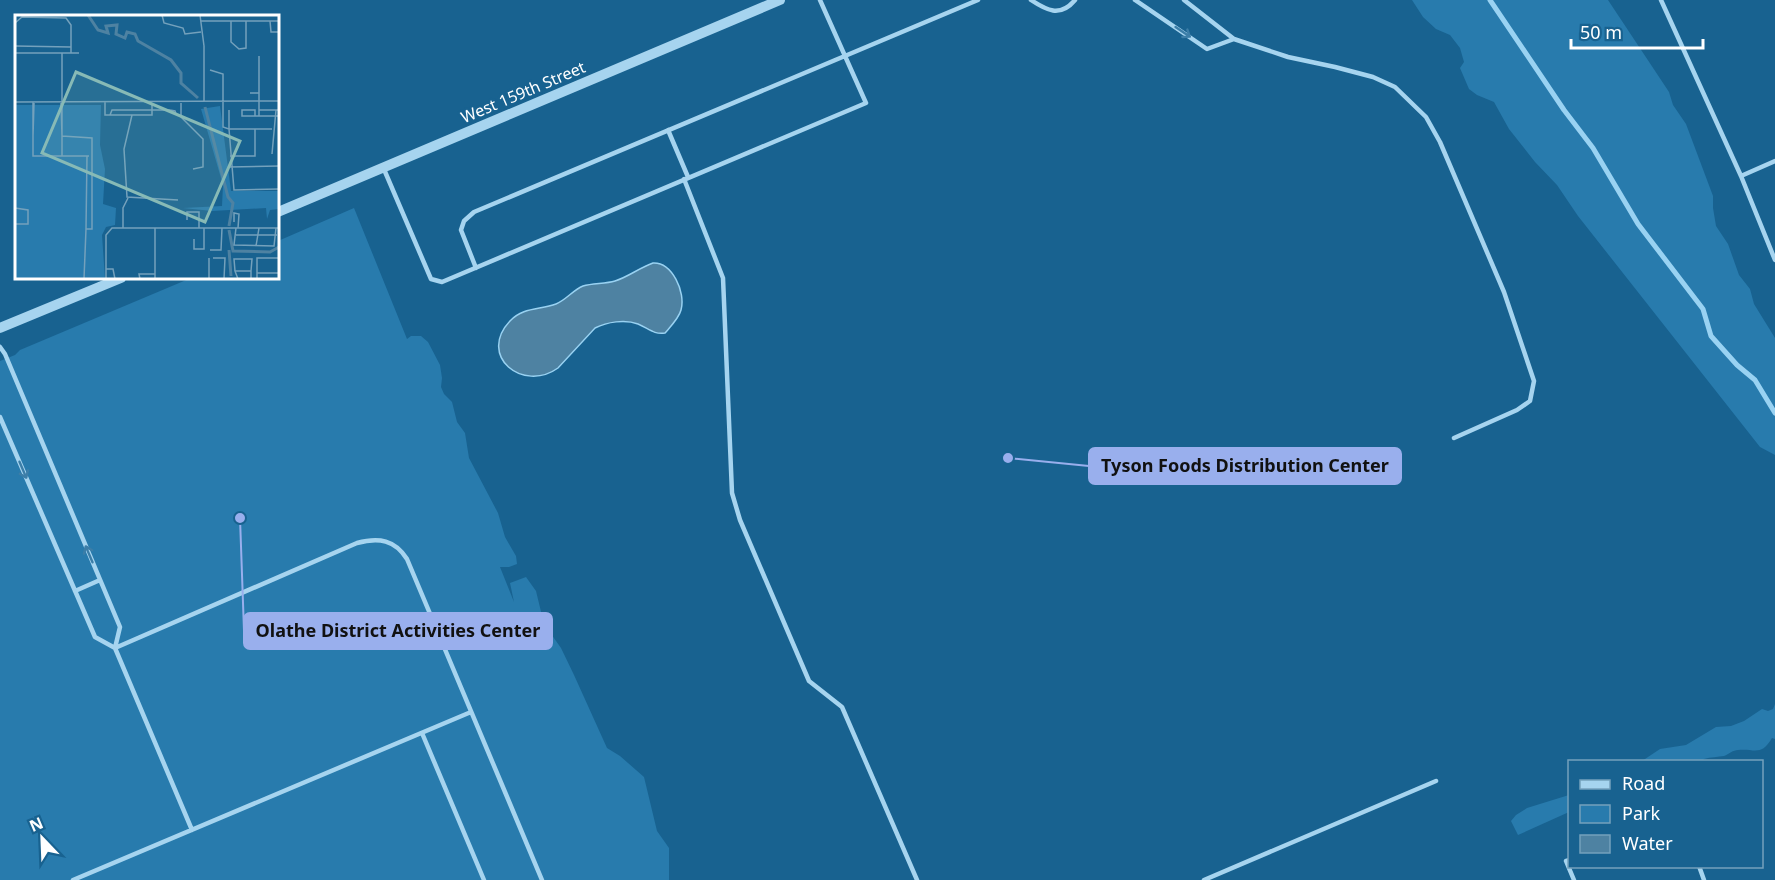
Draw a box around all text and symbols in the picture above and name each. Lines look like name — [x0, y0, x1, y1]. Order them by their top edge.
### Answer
scale bar — [1571, 12, 1703, 50]
inset map — [15, 15, 279, 279]
text: 50 m — [1580, 20, 1622, 44]
one-way arrow — [1174, 26, 1191, 38]
street label: West 159th Street — [457, 56, 589, 128]
callout: Tyson Foods Distribution Center — [1089, 448, 1401, 484]
text: Tyson Foods Distribution Center — [1101, 453, 1389, 477]
one-way arrow — [18, 461, 29, 479]
one-way arrow — [83, 545, 94, 564]
callout: Olathe District Activities Center — [244, 613, 552, 649]
text: Olathe District Activities Center — [256, 618, 540, 642]
legend — [1568, 760, 1763, 868]
text: Road — [1622, 771, 1665, 795]
text: Park — [1622, 801, 1660, 825]
north arrow — [12, 808, 72, 868]
text: N — [26, 812, 46, 837]
text: Water — [1622, 831, 1673, 855]

